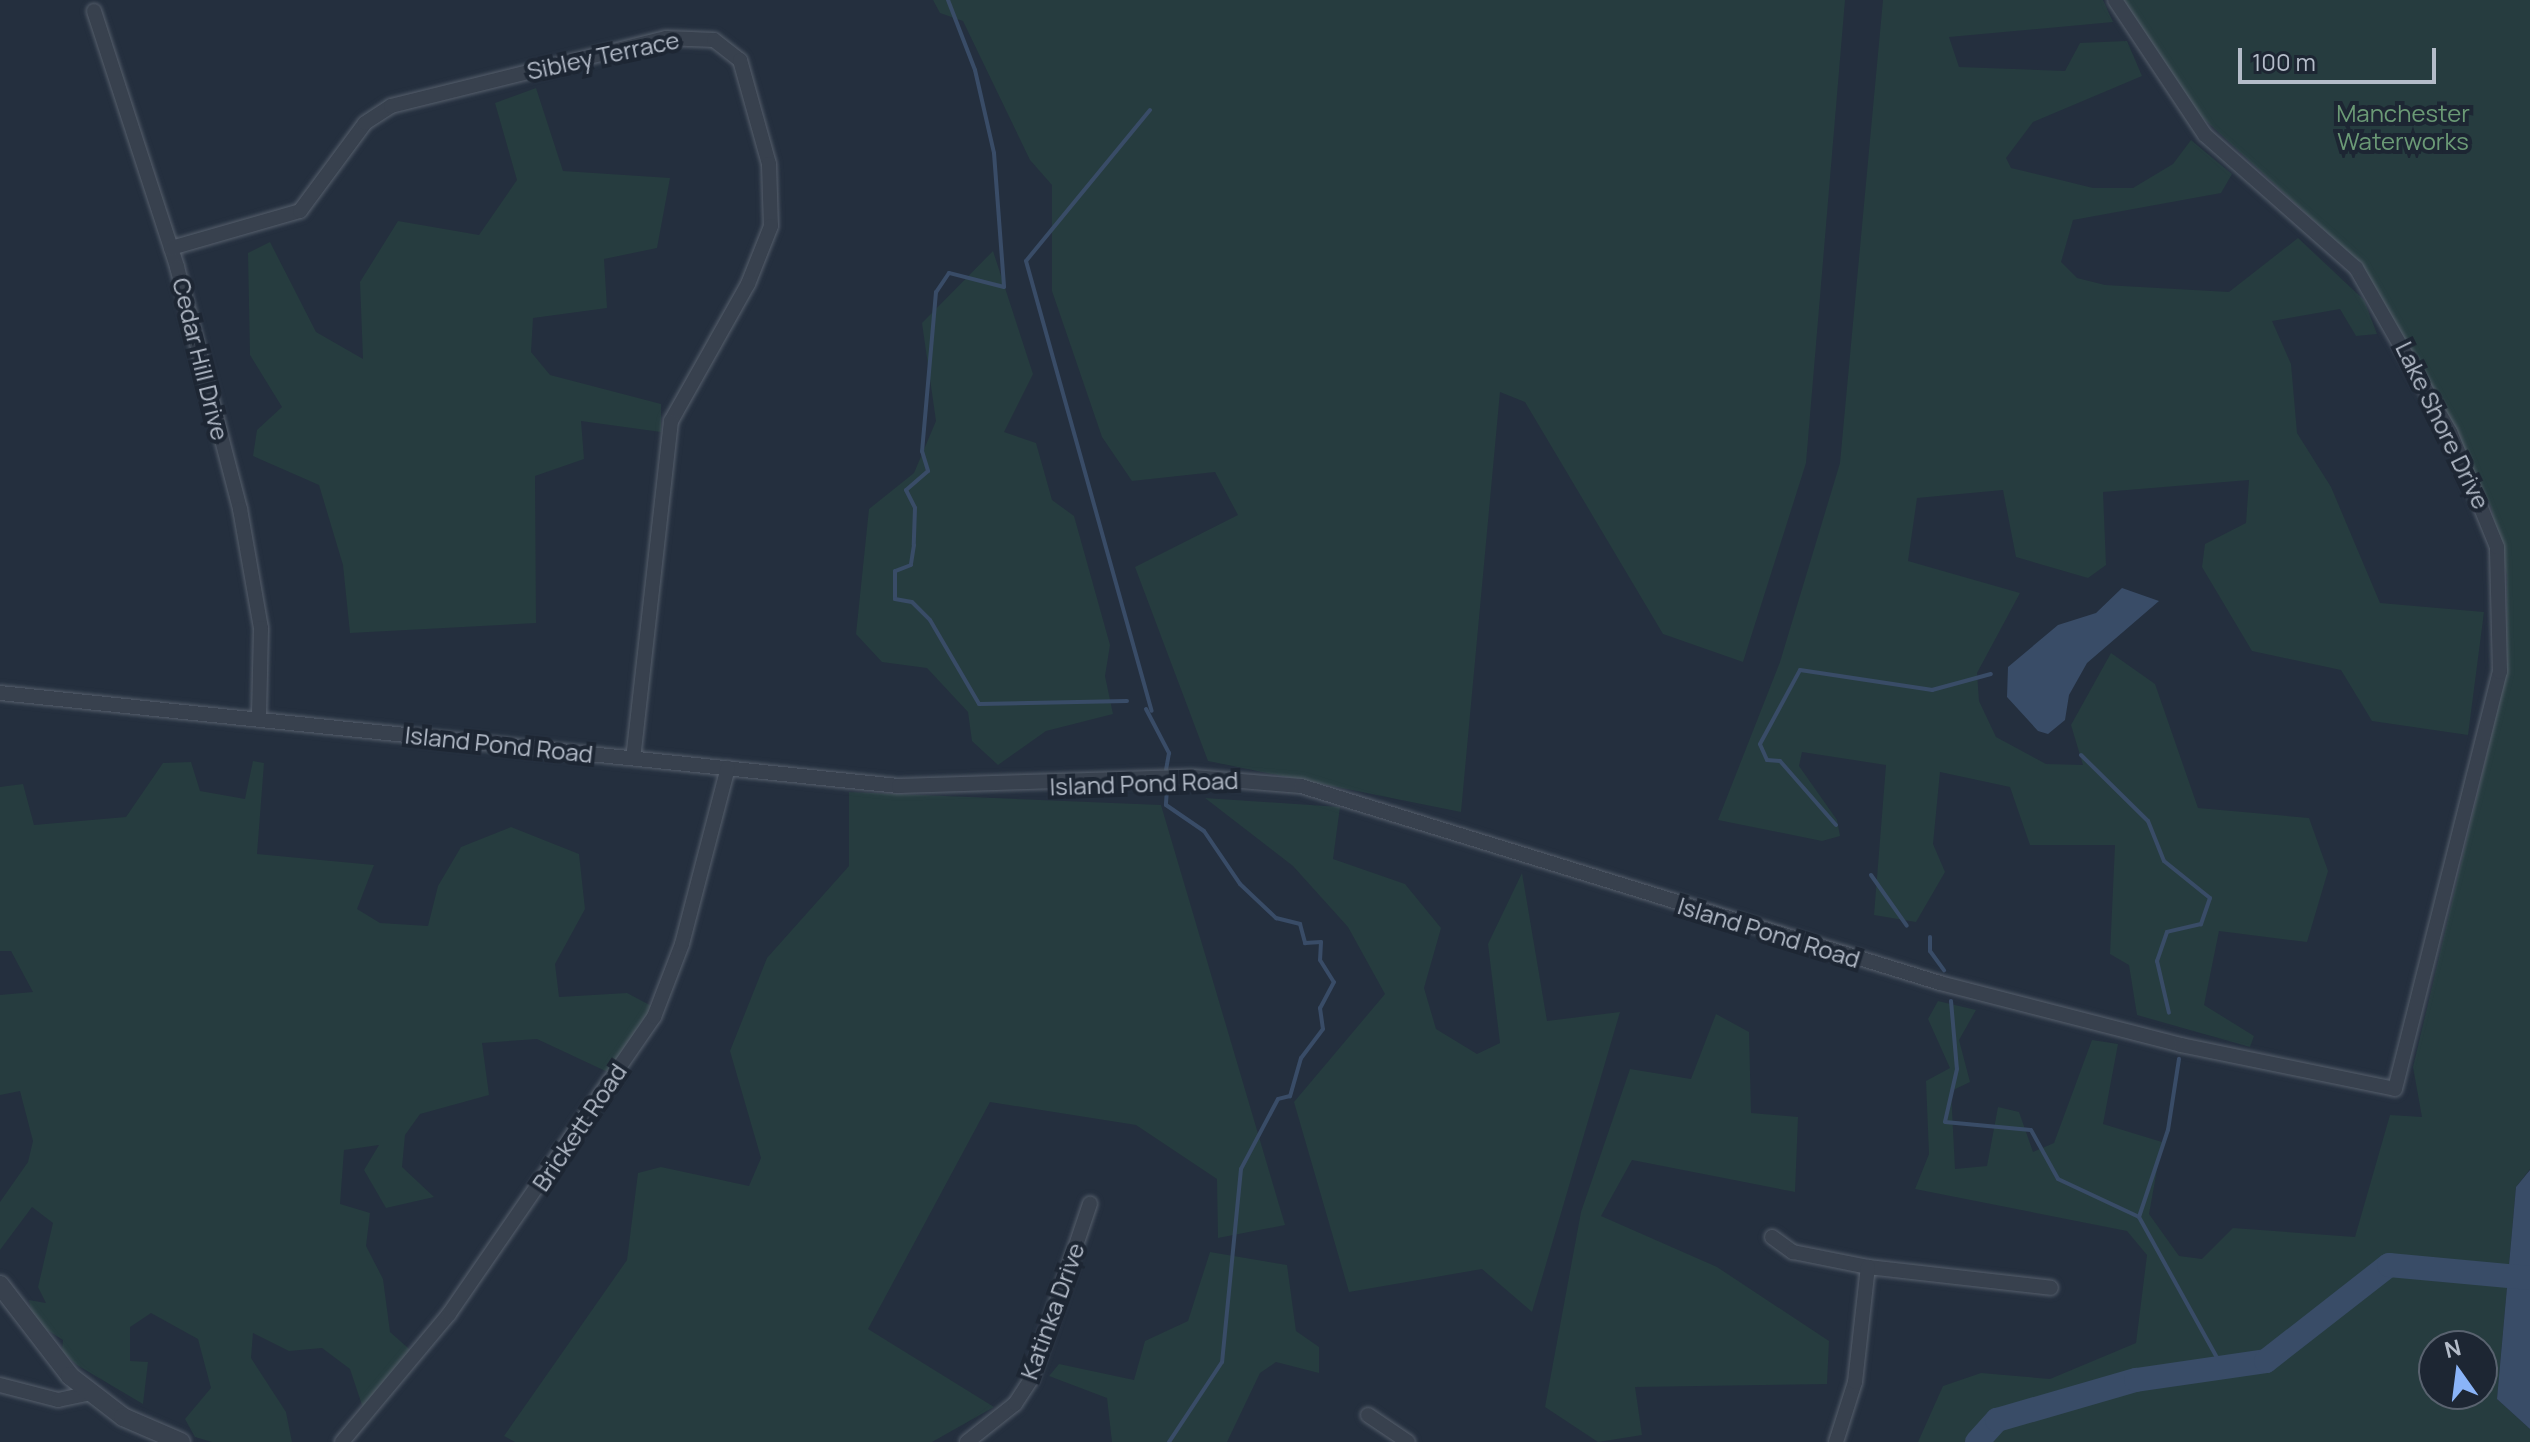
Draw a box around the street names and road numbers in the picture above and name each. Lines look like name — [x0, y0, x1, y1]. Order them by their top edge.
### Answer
street label: Sibley Terrace — [524, 25, 682, 85]
street label: Cedar Hill Drive — [167, 275, 235, 443]
street label: Lake Shore Drive — [2390, 337, 2496, 513]
street label: Island Pond Road — [404, 720, 594, 768]
street label: Island Pond Road — [1049, 765, 1239, 801]
street label: Island Pond Road — [1674, 891, 1864, 973]
street label: Brickett Road — [526, 1058, 632, 1196]
street label: Katinka Drive — [1014, 1239, 1090, 1383]

